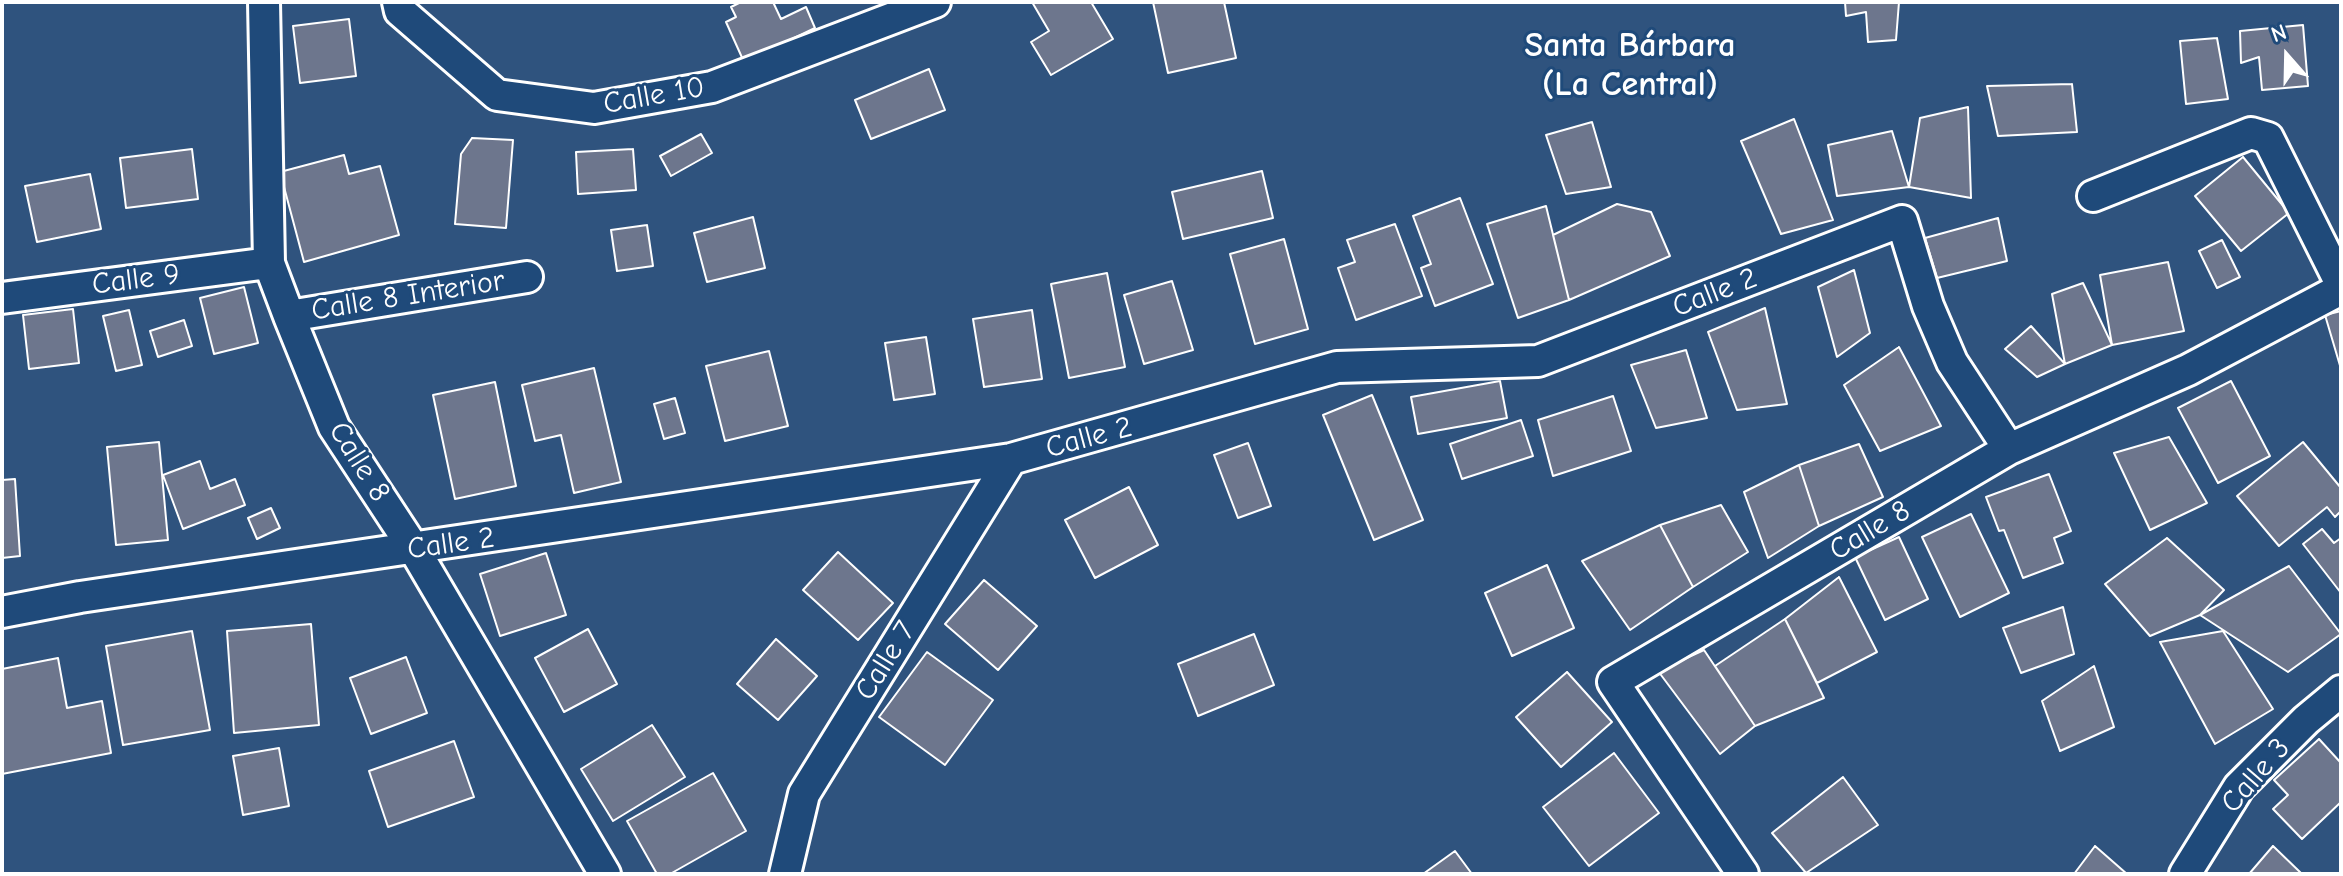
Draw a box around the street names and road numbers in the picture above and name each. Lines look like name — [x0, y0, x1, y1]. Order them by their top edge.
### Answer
street label: Calle 10 — [601, 69, 707, 123]
street label: Calle 9 — [90, 257, 182, 303]
street label: Calle 2 — [1668, 260, 1762, 326]
street label: Calle 8 Interior — [309, 263, 507, 329]
street label: Calle 2 — [1042, 409, 1136, 467]
street label: Calle 8 — [321, 415, 397, 509]
street label: Calle 8 — [1823, 493, 1917, 569]
street label: Calle 2 — [405, 520, 497, 568]
street label: Calle 7 — [848, 615, 924, 707]
street label: Calle 3 — [2214, 731, 2298, 821]

